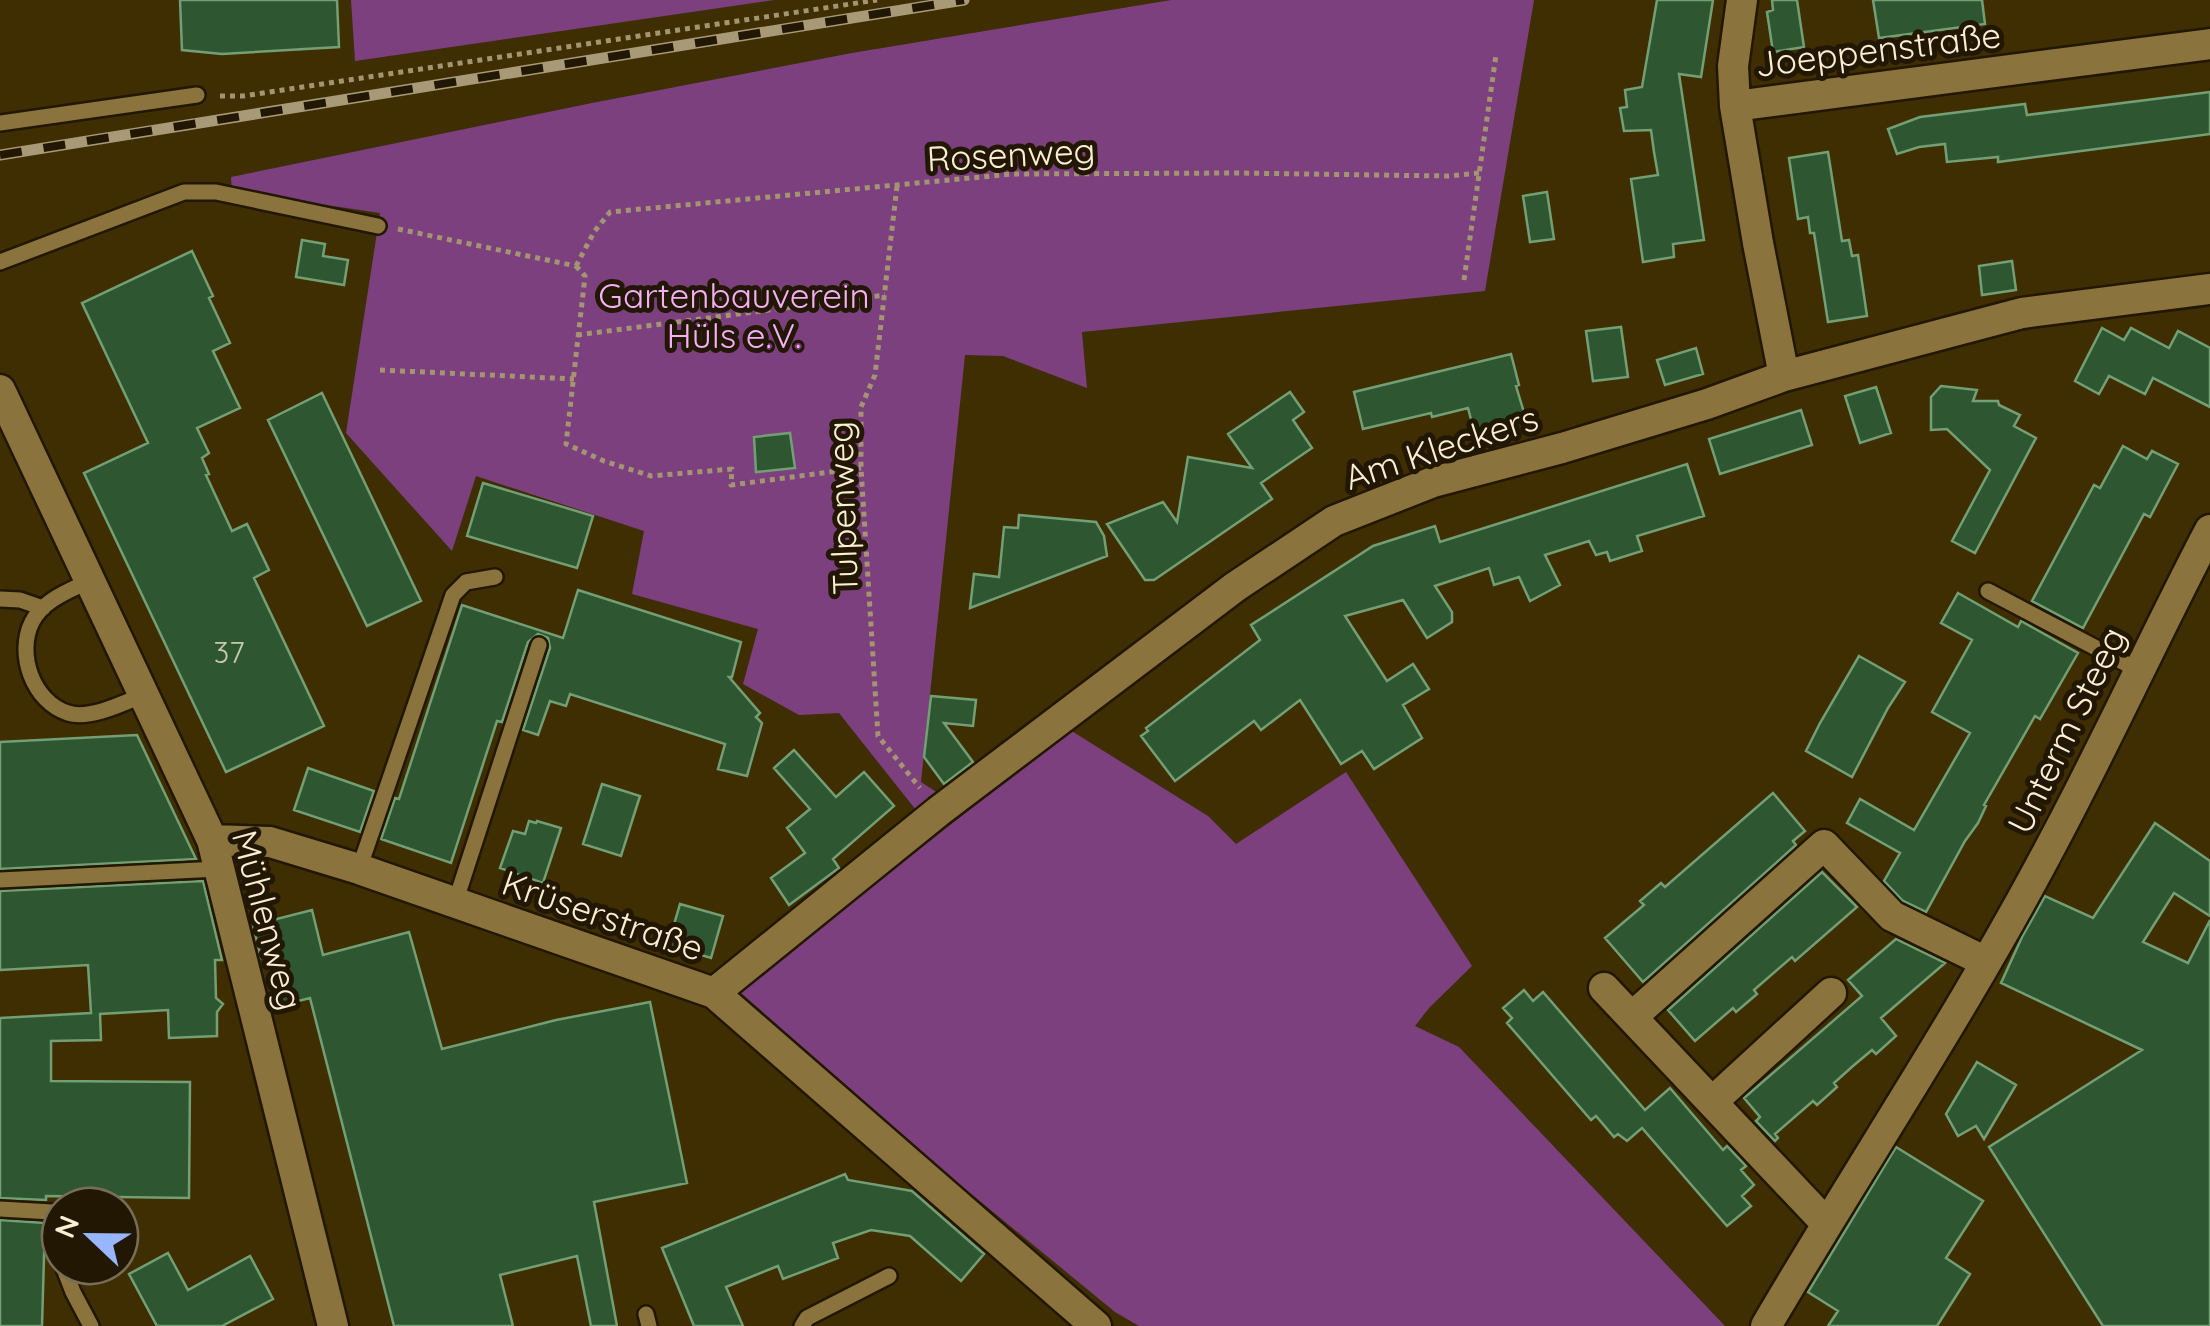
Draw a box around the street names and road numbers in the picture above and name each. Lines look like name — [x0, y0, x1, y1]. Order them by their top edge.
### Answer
street label: Joeppenstraße — [1753, 12, 2003, 86]
street label: Rosenweg — [926, 128, 1096, 180]
street label: Am Kleckers — [1339, 395, 1543, 499]
street label: Tulpenweg — [817, 420, 867, 596]
street label: Unterm Steeg — [1997, 620, 2135, 840]
street label: Mühlenweg — [223, 825, 313, 1015]
street label: Krüserstraße — [497, 860, 709, 970]

